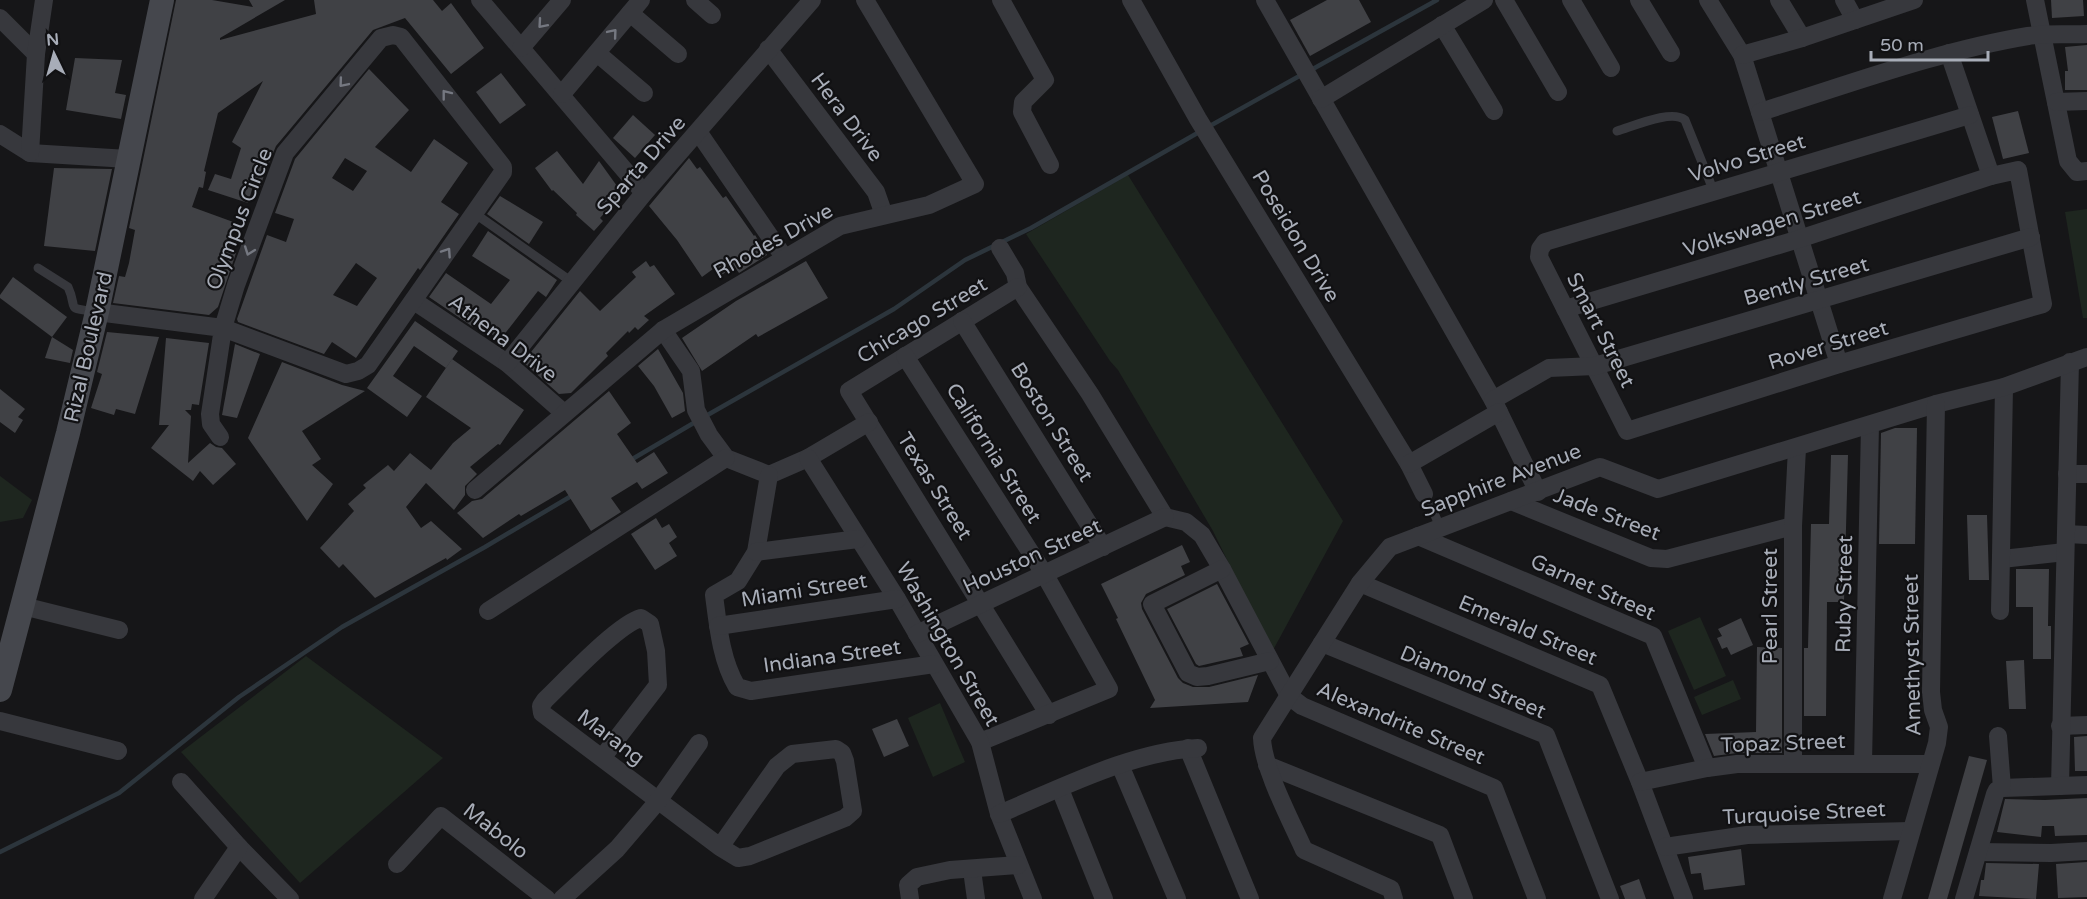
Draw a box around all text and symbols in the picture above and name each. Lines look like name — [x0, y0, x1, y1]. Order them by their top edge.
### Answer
one-way arrow — [538, 17, 549, 28]
north arrow — [24, 24, 84, 84]
scale bar — [1871, 24, 1988, 62]
one-way arrow — [606, 29, 617, 40]
text: N — [46, 30, 60, 51]
text: 50 m — [1880, 34, 1924, 56]
street label: Hera Drive — [805, 68, 888, 167]
one-way arrow — [339, 76, 350, 87]
one-way arrow — [443, 90, 454, 101]
street label: Sparta Drive — [592, 111, 691, 220]
street label: Volvo Street — [1686, 129, 1808, 188]
street label: Olympus Circle — [201, 145, 278, 294]
street label: Poseidon Drive — [1246, 166, 1345, 307]
street label: Volkswagen Street — [1680, 185, 1864, 262]
street label: Rhodes Drive — [709, 198, 838, 285]
one-way arrow — [244, 245, 257, 255]
one-way arrow — [440, 248, 451, 259]
street label: Bently Street — [1741, 252, 1872, 311]
street label: Rizal Boulevard — [59, 269, 118, 425]
street label: Smart Street — [1561, 269, 1640, 392]
street label: Chicago Street — [853, 272, 992, 369]
street label: Athena Drive — [443, 289, 562, 387]
street label: Rover Street — [1765, 315, 1891, 376]
street label: Boston Street — [1005, 358, 1098, 487]
street label: California Street — [940, 379, 1047, 528]
street label: Texas Street — [892, 428, 977, 545]
street label: Sapphire Avenue — [1418, 438, 1585, 523]
street label: Jade Street — [1550, 483, 1664, 546]
street label: Houston Street — [959, 513, 1105, 599]
street label: Ruby Street — [1831, 535, 1858, 653]
street label: Pearl Street — [1758, 548, 1783, 664]
street label: Garnet Street — [1527, 549, 1659, 626]
street label: Washington Street — [890, 558, 1005, 731]
street label: Miami Street — [739, 568, 869, 613]
street label: Amethyst Street — [1899, 574, 1926, 736]
street label: Emerald Street — [1455, 590, 1601, 671]
street label: Indiana Street — [762, 634, 903, 679]
street label: Diamond Street — [1396, 640, 1550, 724]
street label: Alexandrite Street — [1313, 677, 1489, 770]
street label: Marang — [572, 704, 649, 771]
street label: Topaz Street — [1720, 729, 1846, 758]
street label: Turquoise Street — [1722, 797, 1886, 830]
street label: Mabolo — [458, 798, 533, 865]

